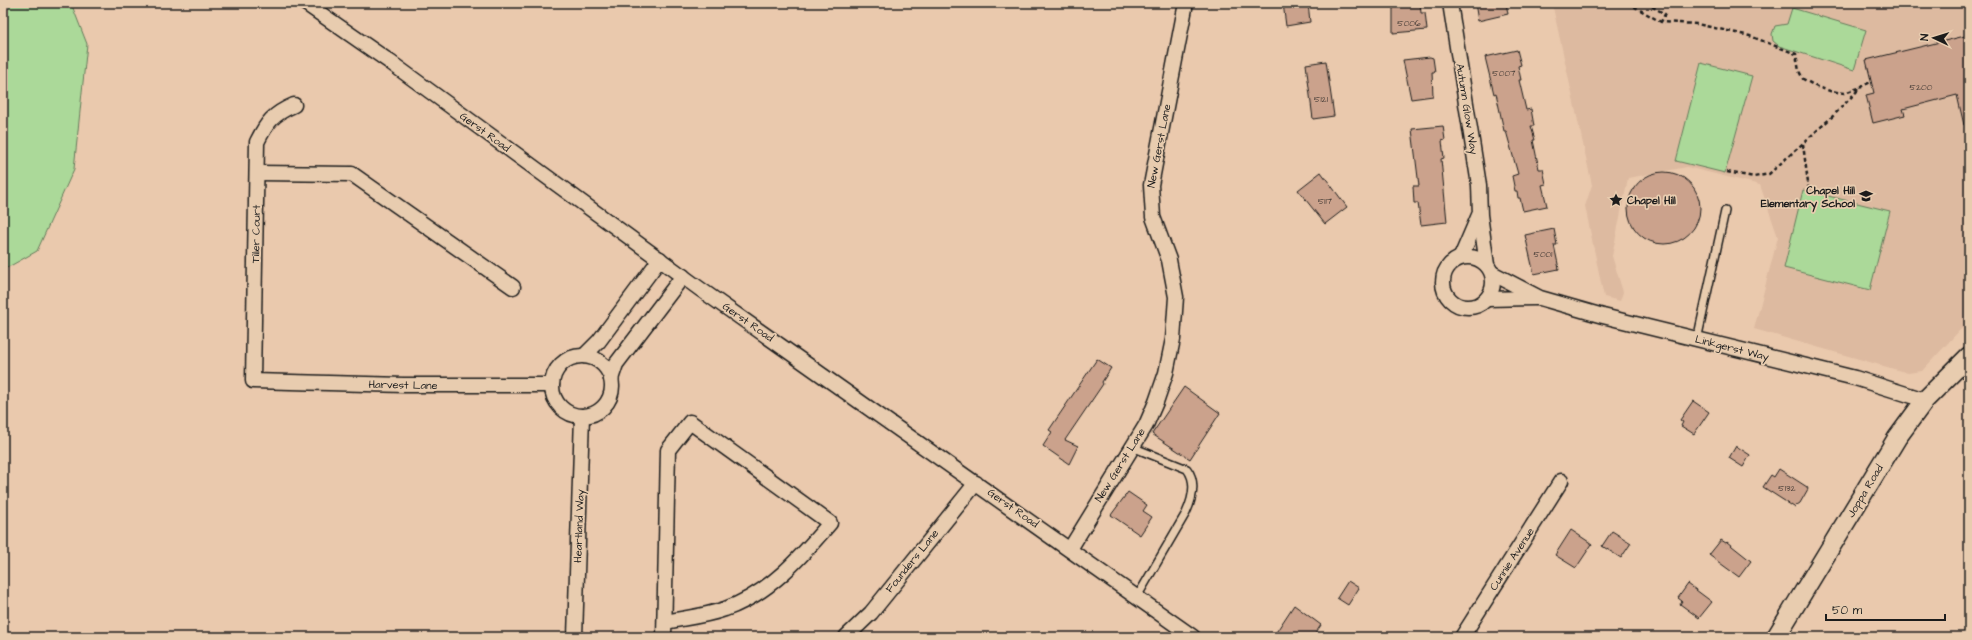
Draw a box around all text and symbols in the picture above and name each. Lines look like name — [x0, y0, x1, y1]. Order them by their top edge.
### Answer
house number: 5006 — [1397, 17, 1421, 30]
north arrow — [1914, 18, 1954, 58]
text: N — [1917, 33, 1932, 41]
street label: Autumn Glow Way — [1451, 62, 1482, 156]
house number: 5007 — [1492, 67, 1516, 80]
house number: 5200 — [1910, 81, 1933, 94]
house number: 5121 — [1314, 93, 1328, 106]
street label: New Gerst Lane — [1144, 103, 1174, 189]
street label: Gerst Road — [457, 109, 514, 156]
place label: Chapel Hill Elementary School — [1761, 183, 1855, 213]
school or university icon: Chapel Hill Elementary School — [1858, 188, 1874, 204]
place icon: Chapel Hill — [1608, 192, 1624, 208]
place label: Chapel Hill — [1627, 193, 1676, 209]
house number: 5117 — [1318, 195, 1333, 208]
street label: Tiller Court — [248, 204, 264, 263]
house number: 5001 — [1534, 248, 1552, 261]
street label: Gerst Road — [719, 299, 777, 345]
street label: Linkgerst Way — [1693, 332, 1770, 365]
street label: Harvest Lane — [368, 377, 438, 393]
street label: New Gerst Lane — [1091, 425, 1149, 505]
street label: Joppa Road — [1843, 461, 1887, 520]
house number: 5132 — [1778, 482, 1796, 495]
street label: Gerst Road — [984, 485, 1042, 531]
street label: Heartland Way — [570, 489, 589, 563]
street label: Cunnie Avenue — [1486, 525, 1538, 593]
street label: Founders Lane — [882, 526, 942, 596]
scale bar — [1826, 596, 1945, 622]
text: 50 m — [1832, 602, 1863, 619]

